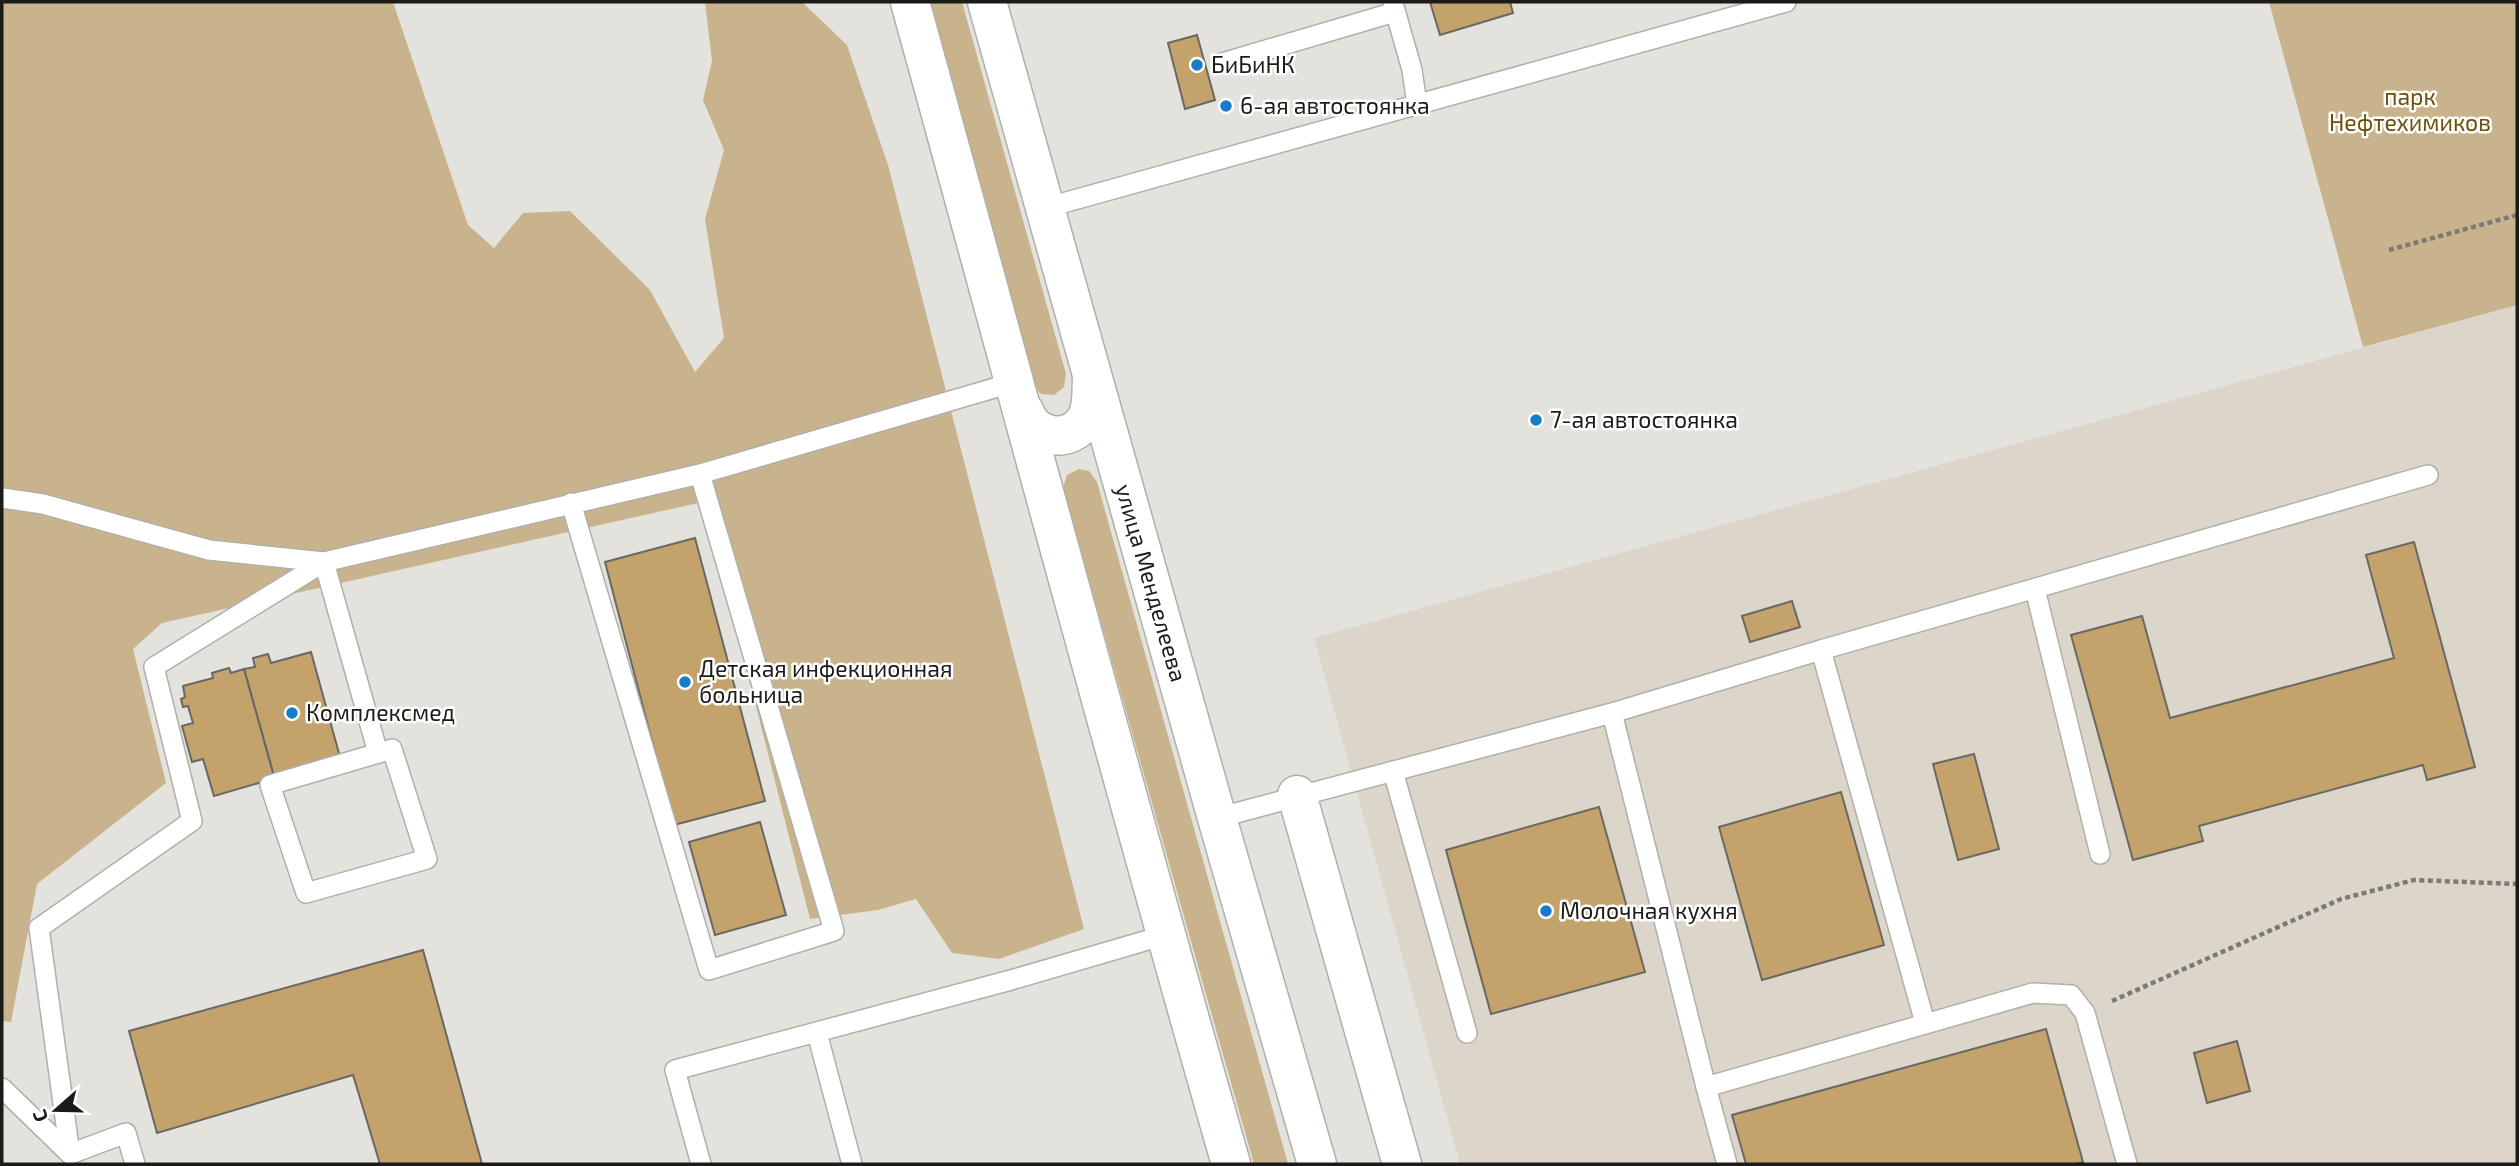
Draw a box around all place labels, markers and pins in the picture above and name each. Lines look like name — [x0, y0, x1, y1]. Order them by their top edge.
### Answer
place label: БиБиНК — [1211, 50, 1295, 78]
marker: БиБиНК — [1189, 57, 1205, 73]
place label: 6-ая автостоянка — [1240, 91, 1430, 119]
marker: 6-ая автостоянка — [1218, 98, 1234, 114]
place label: 7-ая автостоянка — [1550, 405, 1738, 433]
marker: 7-ая автостоянка — [1528, 412, 1544, 428]
place label: Детская инфекционная больница — [699, 654, 952, 708]
marker: Детская инфекционная больница — [677, 674, 693, 690]
place label: Комплексмед — [306, 698, 455, 726]
marker: Комплексмед — [284, 705, 300, 721]
place label: Молочная кухня — [1560, 896, 1738, 925]
marker: Молочная кухня — [1538, 903, 1554, 919]

